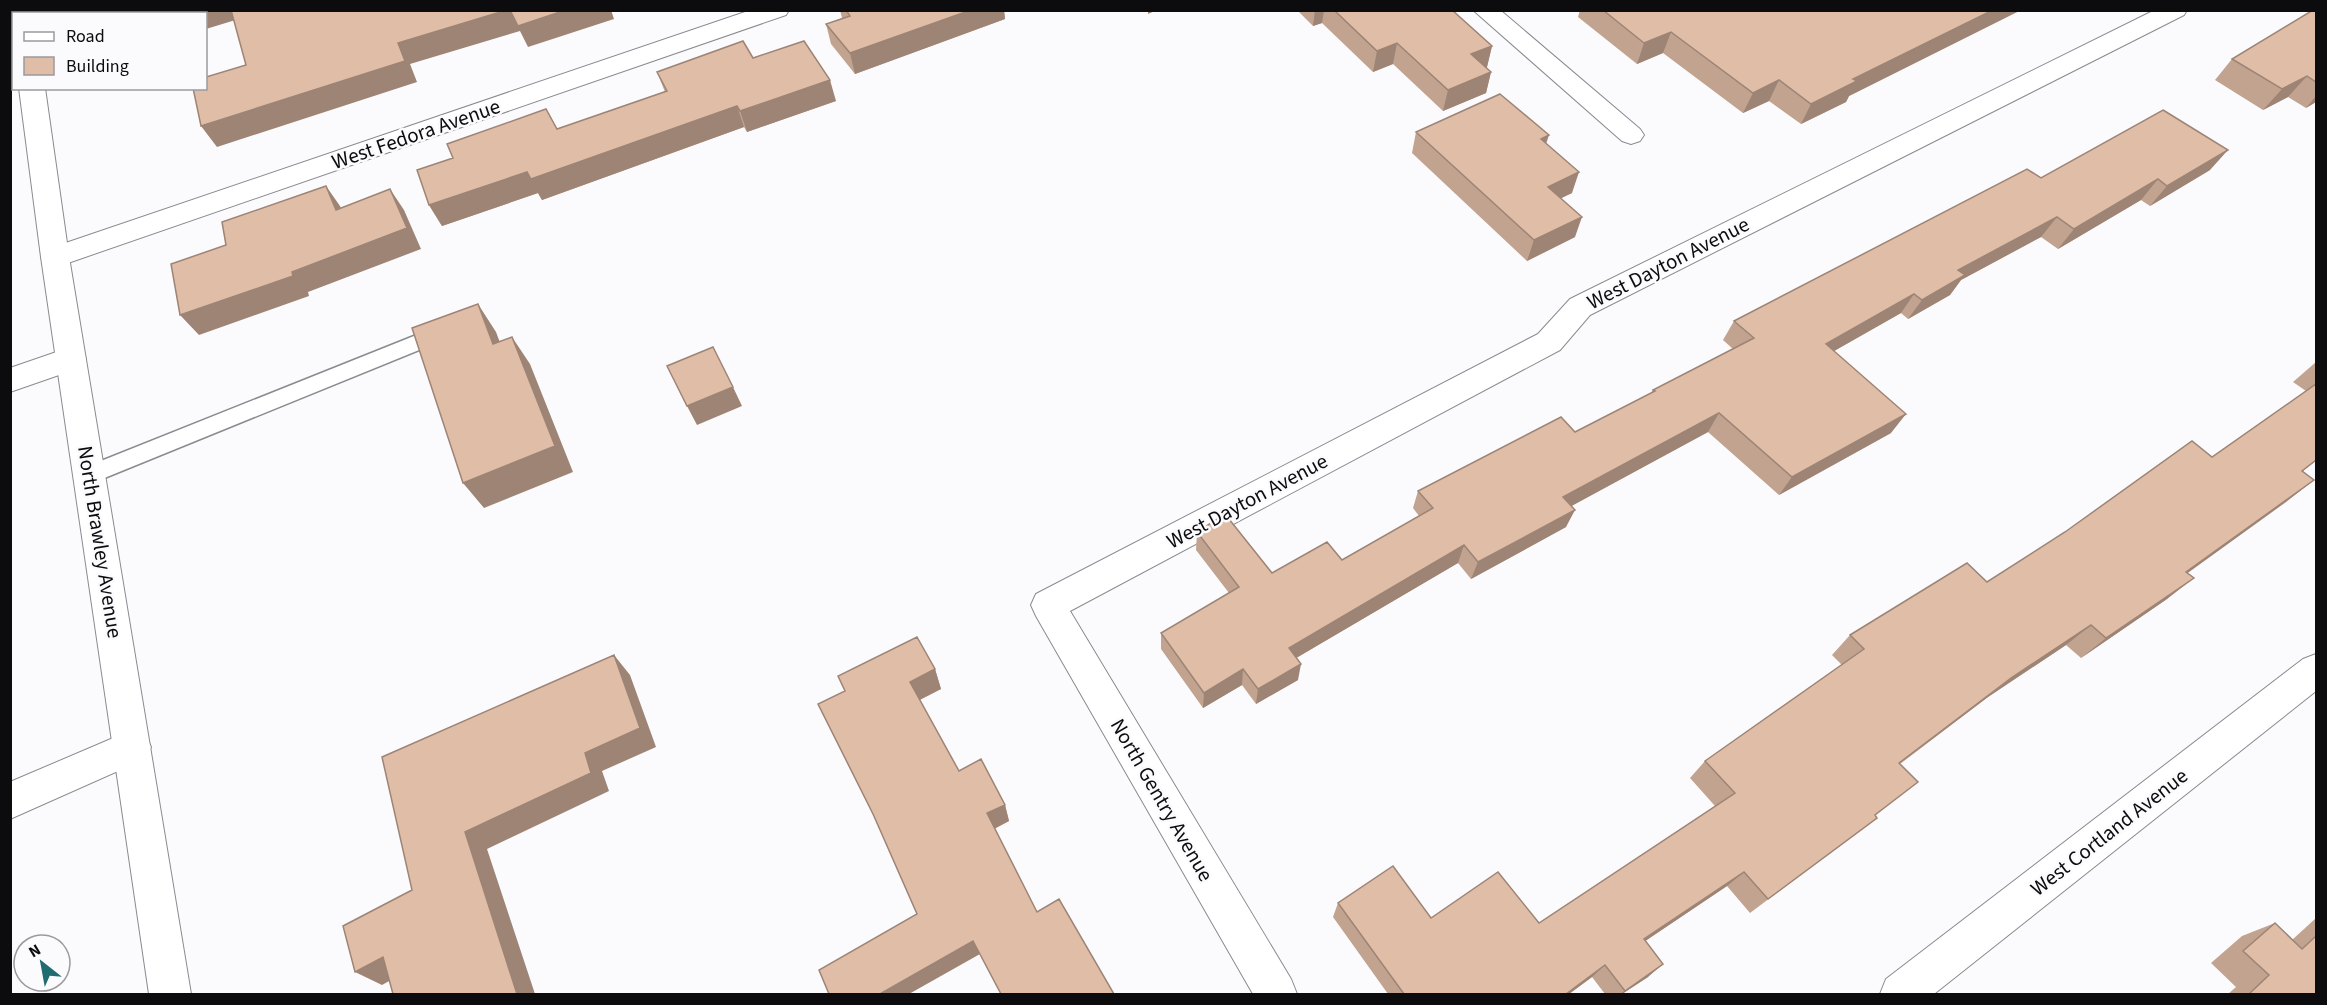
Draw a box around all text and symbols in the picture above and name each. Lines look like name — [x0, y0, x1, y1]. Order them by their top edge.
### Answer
legend — [12, 12, 207, 90]
text: Road — [66, 24, 105, 49]
text: Building — [66, 54, 129, 79]
street label: West Fedora Avenue — [328, 91, 504, 177]
street label: West Dayton Avenue — [1582, 209, 1754, 317]
street label: North Brawley Avenue — [70, 444, 130, 640]
street label: West Dayton Avenue — [1161, 446, 1333, 556]
street label: North Gentry Avenue — [1103, 713, 1221, 887]
street label: West Cortland Avenue — [2024, 761, 2194, 903]
north arrow — [12, 933, 72, 993]
text: N — [25, 939, 45, 963]

